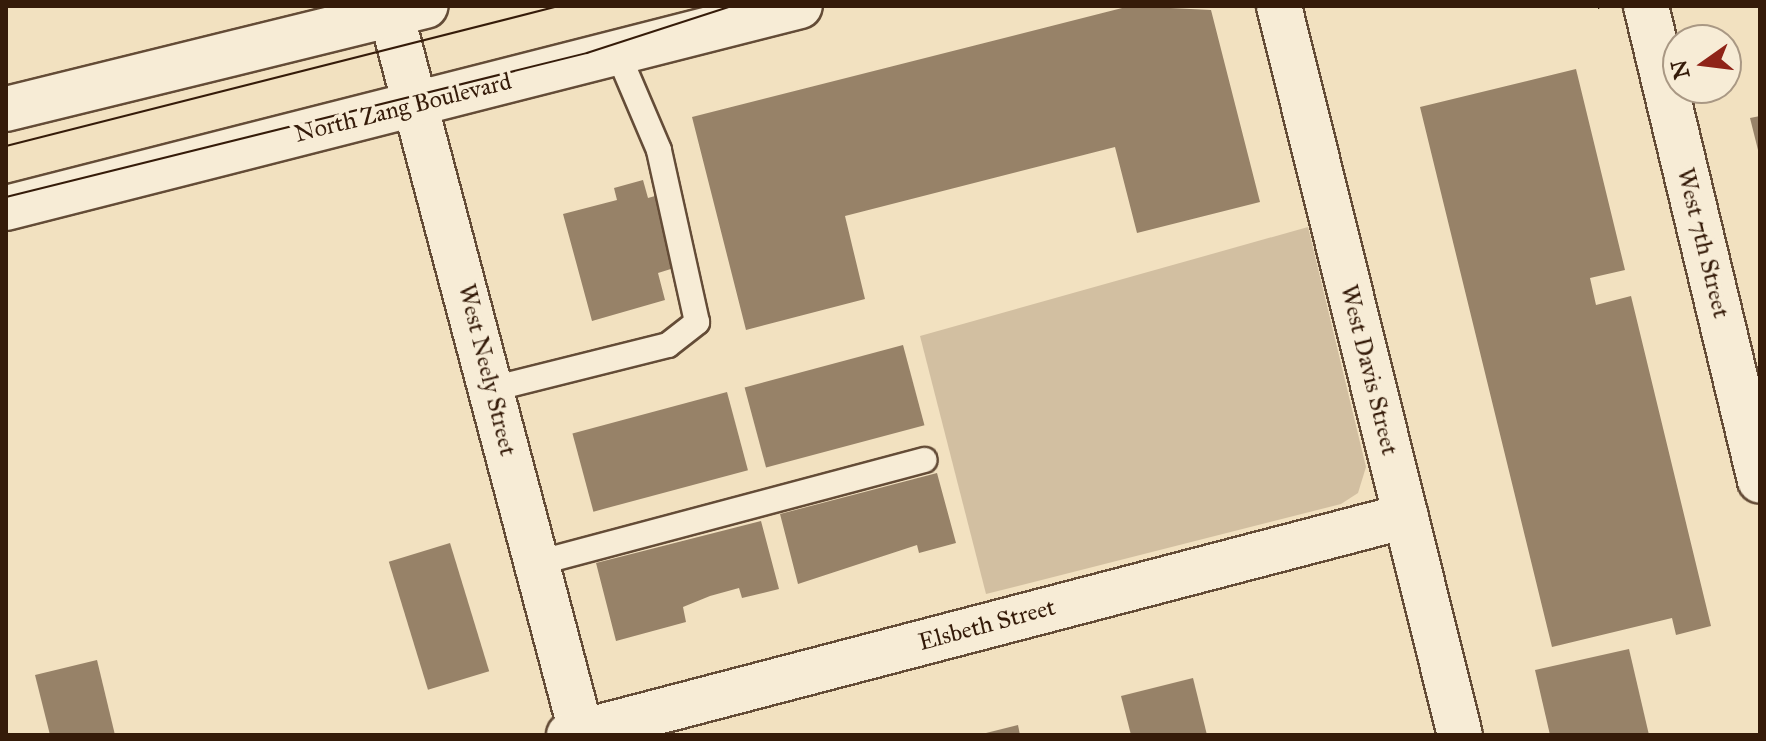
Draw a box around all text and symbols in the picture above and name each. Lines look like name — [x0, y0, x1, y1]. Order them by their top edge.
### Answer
north arrow — [1662, 24, 1742, 104]
text: N — [1665, 57, 1696, 82]
street label: North Zang Boulevard — [292, 67, 514, 149]
street label: West 7th Street — [1670, 165, 1736, 321]
street label: West Neely Street — [452, 281, 522, 459]
street label: West Davis Street — [1334, 282, 1404, 458]
street label: Elsbeth Street — [915, 593, 1059, 657]

